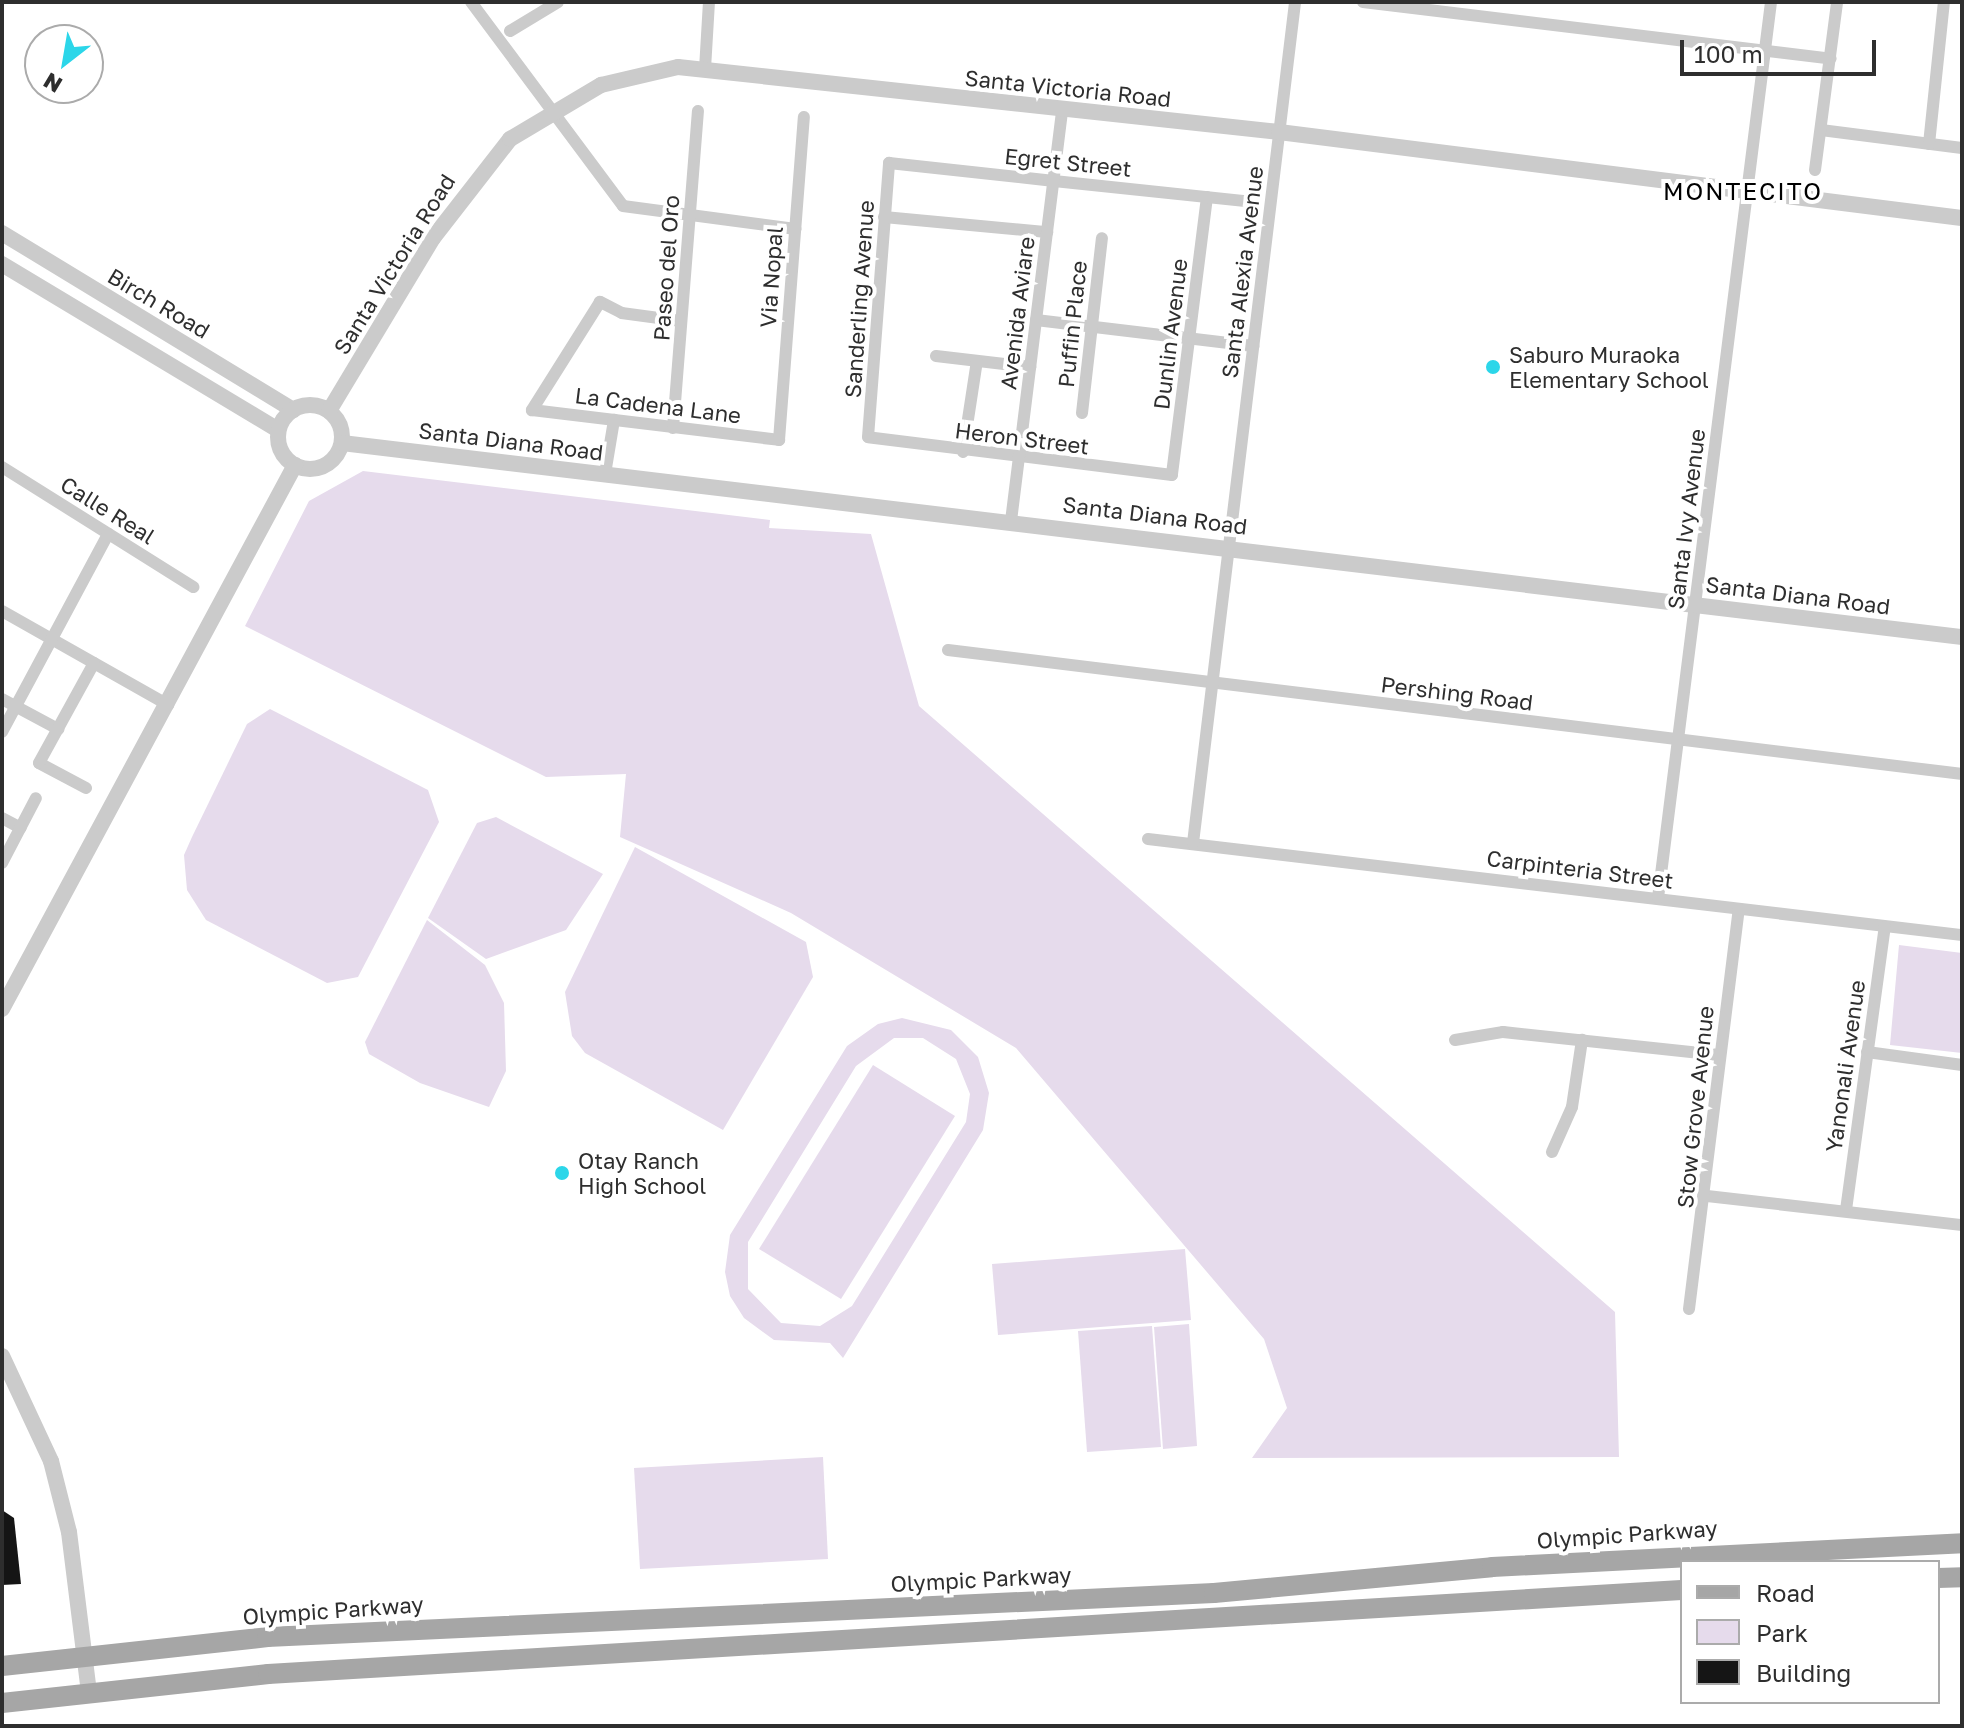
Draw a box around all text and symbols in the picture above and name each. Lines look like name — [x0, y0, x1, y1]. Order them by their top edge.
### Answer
north arrow — [24, 24, 104, 104]
scale bar — [1684, 24, 1880, 74]
text: 100 m — [1694, 39, 1763, 68]
street label: Santa Victoria Road — [963, 64, 1173, 112]
text: N — [38, 67, 67, 99]
street label: Egret Street — [1003, 142, 1133, 182]
street label: Santa Alexia Avenue — [1216, 164, 1268, 380]
street label: Santa Victoria Road — [328, 169, 460, 359]
district label: MONTECITO — [1663, 177, 1823, 205]
street label: Paseo del Oro — [648, 194, 684, 342]
street label: Sanderling Avenue — [839, 199, 879, 399]
street label: Via Nopal — [754, 225, 788, 329]
street label: Avenida Aviare — [995, 235, 1039, 391]
street label: Dunlin Avenue — [1148, 257, 1192, 411]
street label: Puffin Place — [1052, 259, 1092, 389]
street label: Birch Road — [103, 262, 215, 344]
place label: Saburo Muraoka Elementary School — [1509, 341, 1709, 392]
marker: Saburo Muraoka Elementary School — [1484, 358, 1502, 376]
street label: La Cadena Lane — [573, 382, 743, 428]
street label: Santa Diana Road — [417, 417, 605, 465]
street label: Heron Street — [953, 417, 1091, 459]
street label: Santa Ivy Avenue — [1662, 427, 1710, 611]
street label: Calle Real — [56, 471, 160, 549]
street label: Santa Diana Road — [1061, 491, 1249, 539]
street label: Santa Diana Road — [1704, 571, 1892, 619]
street label: Pershing Road — [1379, 671, 1535, 715]
street label: Carpinteria Street — [1485, 844, 1675, 894]
street label: Yanonali Avenue — [1820, 978, 1870, 1154]
street label: Stow Grove Avenue — [1671, 1005, 1719, 1209]
place label: Otay Ranch High School — [578, 1147, 706, 1198]
marker: Otay Ranch High School — [553, 1164, 571, 1182]
street label: Olympic Parkway — [1536, 1515, 1718, 1553]
legend — [1680, 1560, 1940, 1704]
street label: Olympic Parkway — [890, 1561, 1072, 1597]
text: Road — [1756, 1578, 1815, 1607]
street label: Olympic Parkway — [242, 1591, 424, 1629]
text: Park — [1756, 1618, 1808, 1647]
text: Building — [1756, 1658, 1851, 1687]

